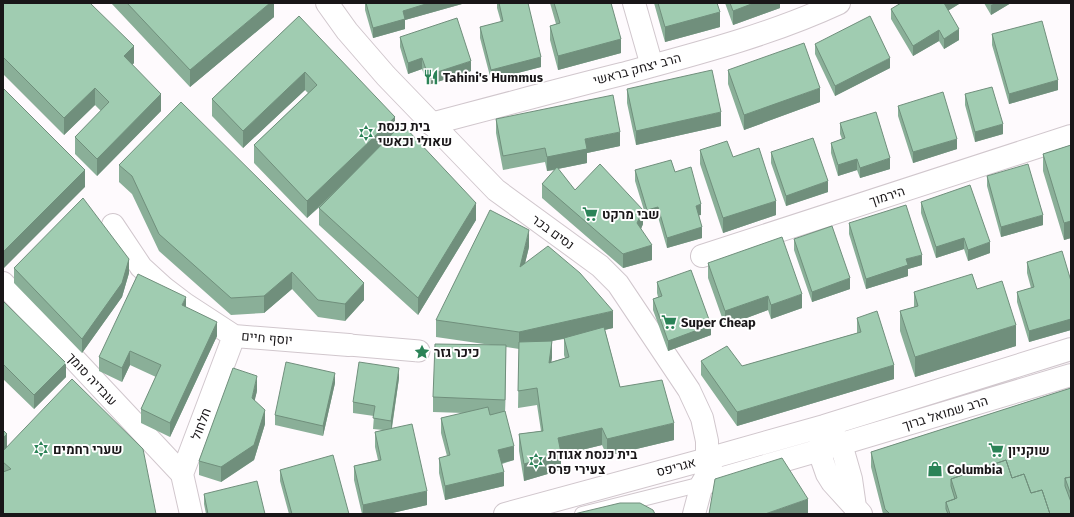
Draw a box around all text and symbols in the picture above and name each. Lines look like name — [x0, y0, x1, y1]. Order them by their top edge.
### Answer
street label: הרב יצחק בראשי — [591, 50, 683, 88]
restaurant icon: Tahini's Hummus — [422, 68, 440, 86]
place label: Tahini's Hummus — [443, 70, 544, 85]
place label: בית כנסת שאולי וכאשי — [378, 119, 452, 149]
synagogue icon: בית כנסת שאולי וכאשי — [357, 124, 375, 142]
street label: הירמוך — [867, 183, 907, 209]
supermarket icon: שבי מרקט — [581, 205, 599, 223]
place label: שבי מרקט — [602, 207, 660, 222]
street label: נסים בכר — [529, 212, 577, 252]
supermarket icon: Super Cheap — [660, 313, 678, 331]
place label: Super Cheap — [681, 315, 756, 330]
street label: יוסף חיים — [241, 328, 293, 348]
place icon: כיכר גזר — [413, 343, 431, 361]
place label: כיכר גזר — [434, 345, 479, 360]
street label: עובדיה סומך — [64, 349, 120, 409]
street label: הרב שמואל ברוך — [900, 393, 990, 433]
street label: חלחול — [188, 406, 214, 442]
synagogue icon: שערי רחמים — [32, 440, 50, 458]
supermarket icon: שוקניון — [987, 441, 1005, 459]
place label: שערי רחמים — [53, 442, 122, 457]
place label: שוקניון — [1008, 443, 1050, 458]
place label: בית כנסת אגודת צעירי פרס — [548, 447, 637, 477]
synagogue icon: בית כנסת אגודת צעירי פרס — [527, 452, 545, 470]
street label: אגריפס — [655, 455, 697, 479]
shop icon: Columbia — [926, 460, 944, 478]
place label: Columbia — [947, 462, 1003, 477]

